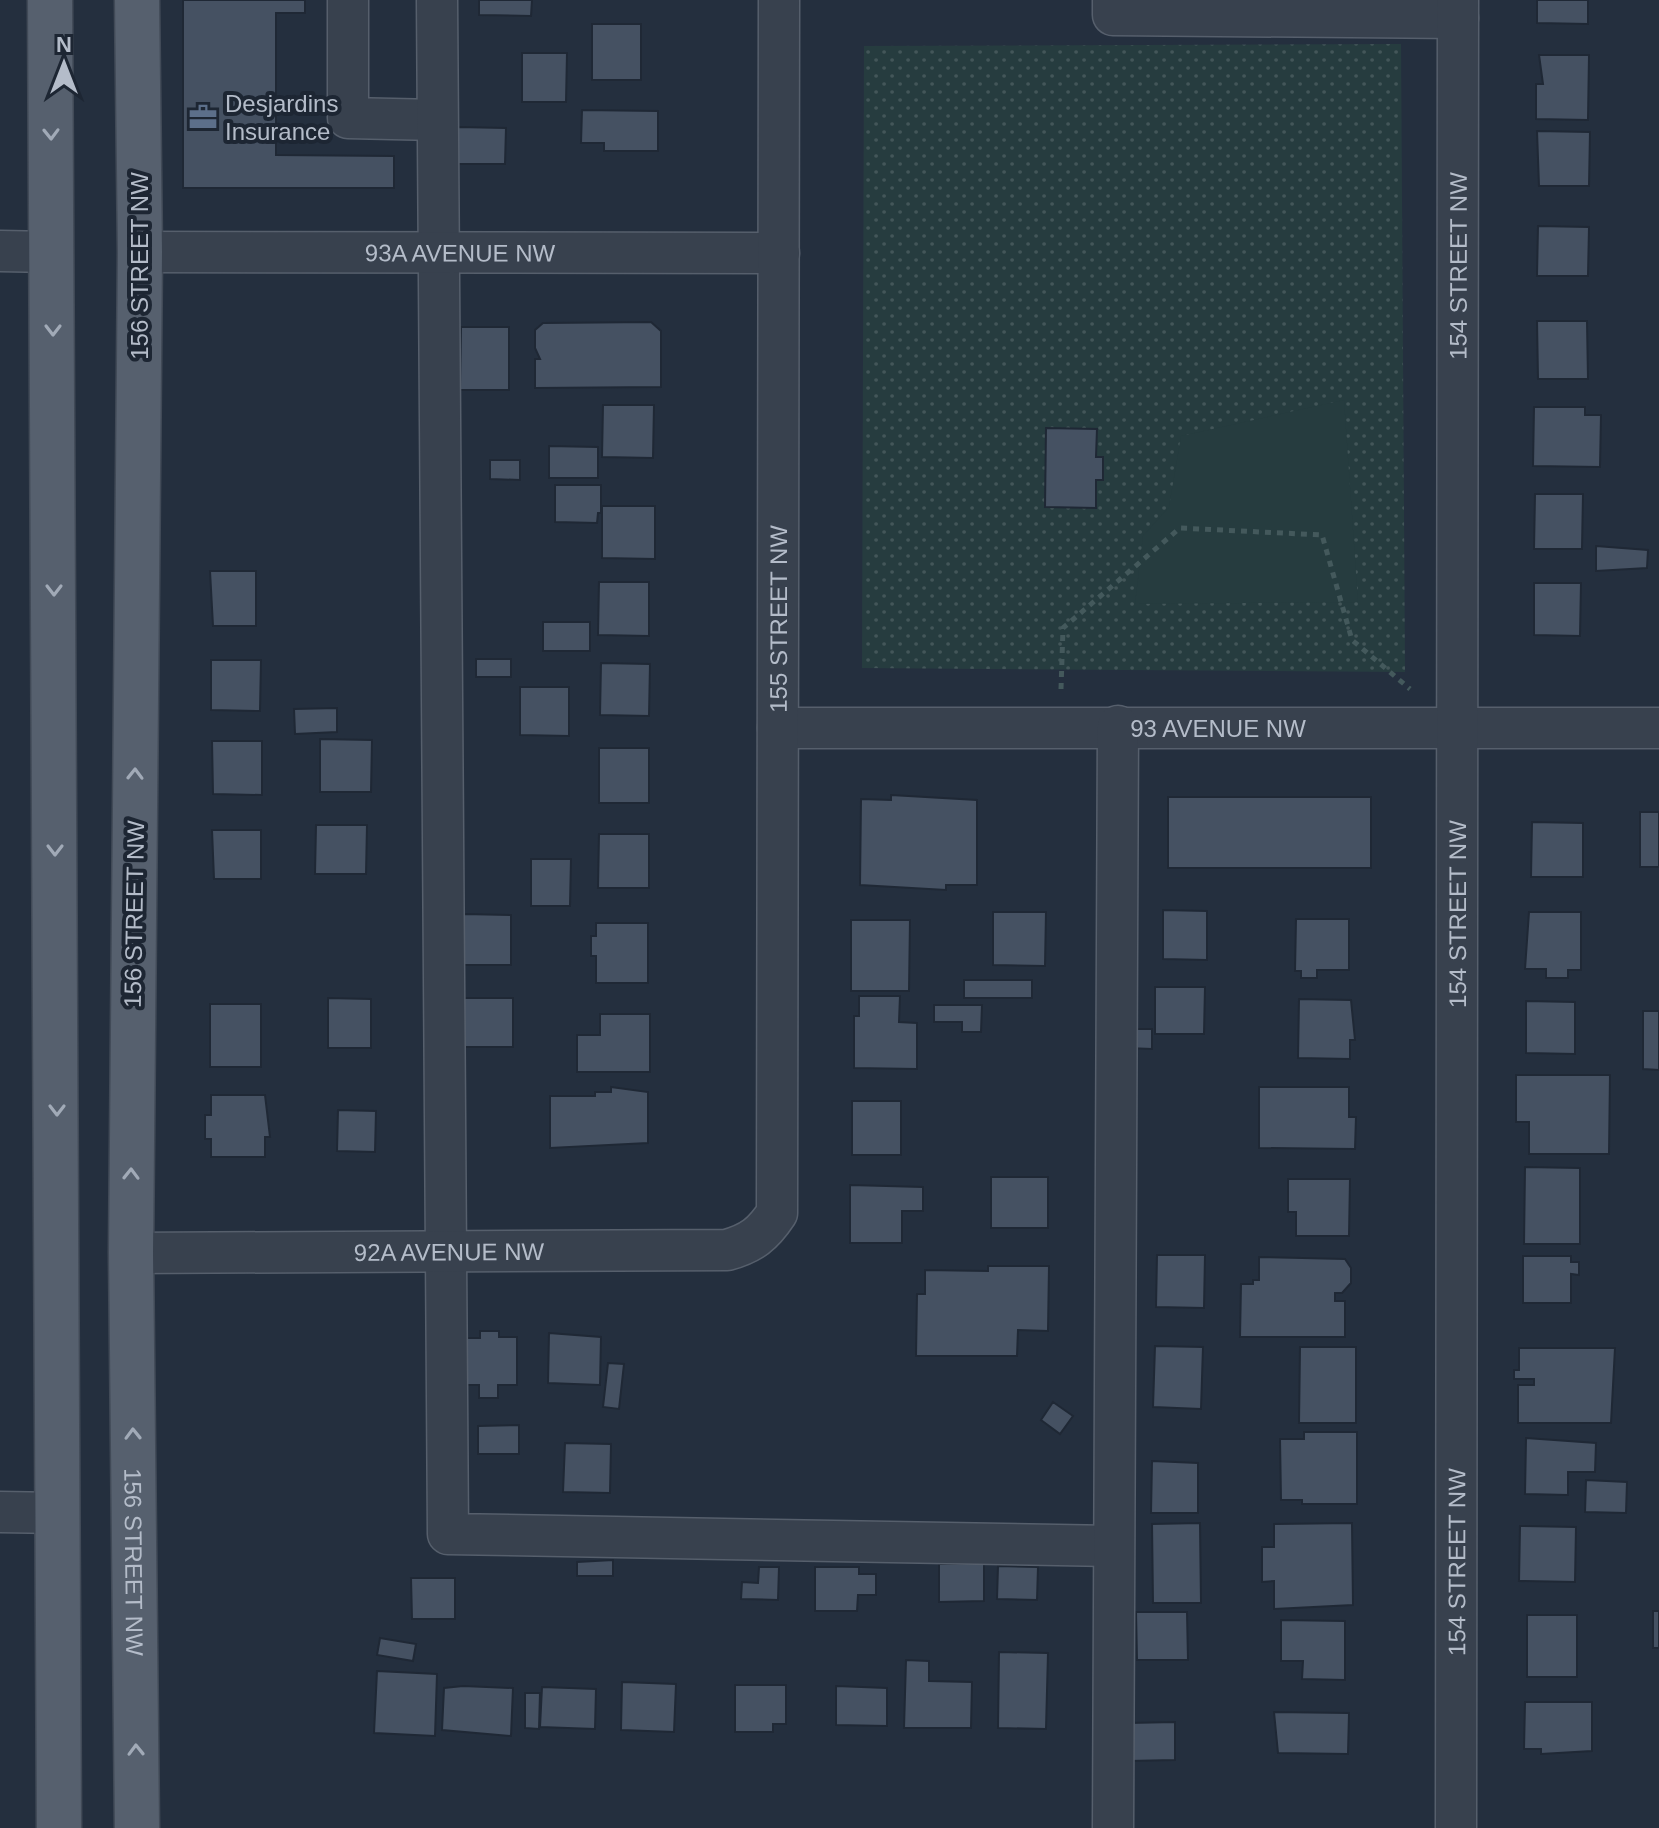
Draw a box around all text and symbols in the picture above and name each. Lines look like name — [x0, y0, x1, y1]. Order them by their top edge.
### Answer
north arrow — [24, 24, 104, 104]
text: N — [56, 32, 72, 57]
place label: Desjardins Insurance — [225, 90, 338, 145]
office icon: Desjardins Insurance — [188, 102, 218, 132]
one-way arrow — [42, 128, 60, 141]
street label: 156 STREET NW — [126, 172, 153, 360]
street label: 154 STREET NW — [1444, 172, 1471, 360]
street label: 93A AVENUE NW — [365, 239, 556, 266]
one-way arrow — [44, 324, 62, 337]
street label: 155 STREET NW — [764, 525, 792, 713]
one-way arrow — [45, 584, 63, 597]
street label: 93 AVENUE NW — [1130, 715, 1306, 742]
one-way arrow — [126, 767, 144, 780]
street label: 156 STREET NW — [119, 820, 149, 1008]
street label: 154 STREET NW — [1443, 820, 1471, 1008]
one-way arrow — [46, 844, 64, 857]
one-way arrow — [48, 1104, 65, 1117]
one-way arrow — [123, 1167, 140, 1180]
street label: 92A AVENUE NW — [354, 1237, 545, 1265]
one-way arrow — [124, 1427, 142, 1440]
street label: 156 STREET NW — [120, 1468, 149, 1656]
street label: 154 STREET NW — [1443, 1468, 1470, 1656]
one-way arrow — [128, 1743, 145, 1756]

